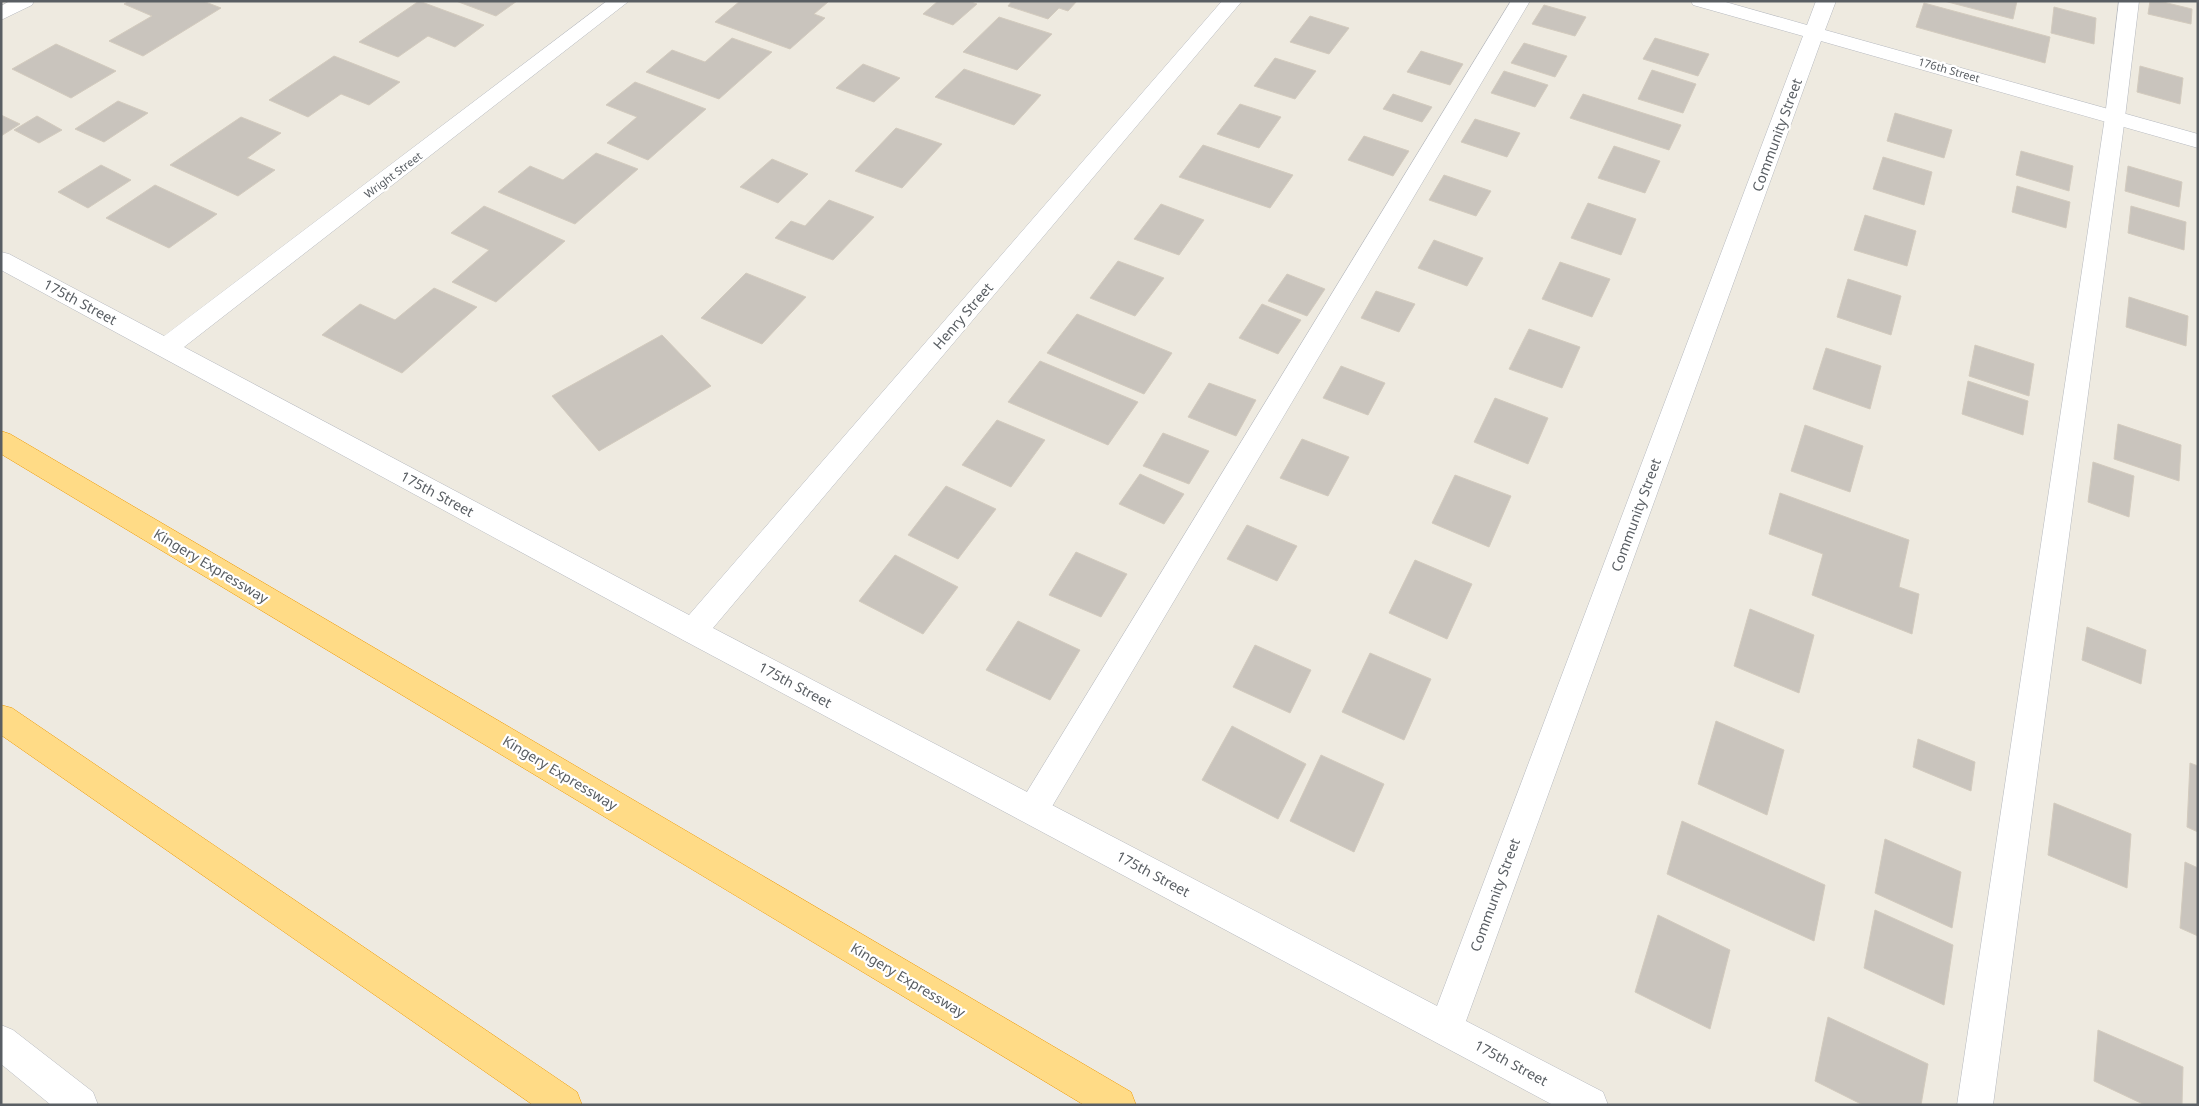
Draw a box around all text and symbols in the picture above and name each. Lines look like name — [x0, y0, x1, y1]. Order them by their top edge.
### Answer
street label: 176th Street — [1917, 54, 1982, 85]
street label: Community Street — [1747, 76, 1806, 194]
street label: Wright Street — [361, 148, 425, 201]
street label: 175th Street — [40, 274, 120, 329]
street label: Henry Street — [928, 278, 997, 353]
street label: Community Street — [1606, 456, 1665, 574]
street label: 175th Street — [397, 466, 477, 521]
street label: Kingery Expressway — [150, 524, 273, 608]
street label: 175th Street — [755, 657, 835, 712]
street label: Kingery Expressway — [499, 731, 622, 815]
street label: Community Street — [1465, 836, 1524, 954]
street label: 175th Street — [1113, 846, 1193, 901]
street label: Kingery Expressway — [847, 938, 970, 1022]
street label: 175th Street — [1471, 1035, 1551, 1090]

